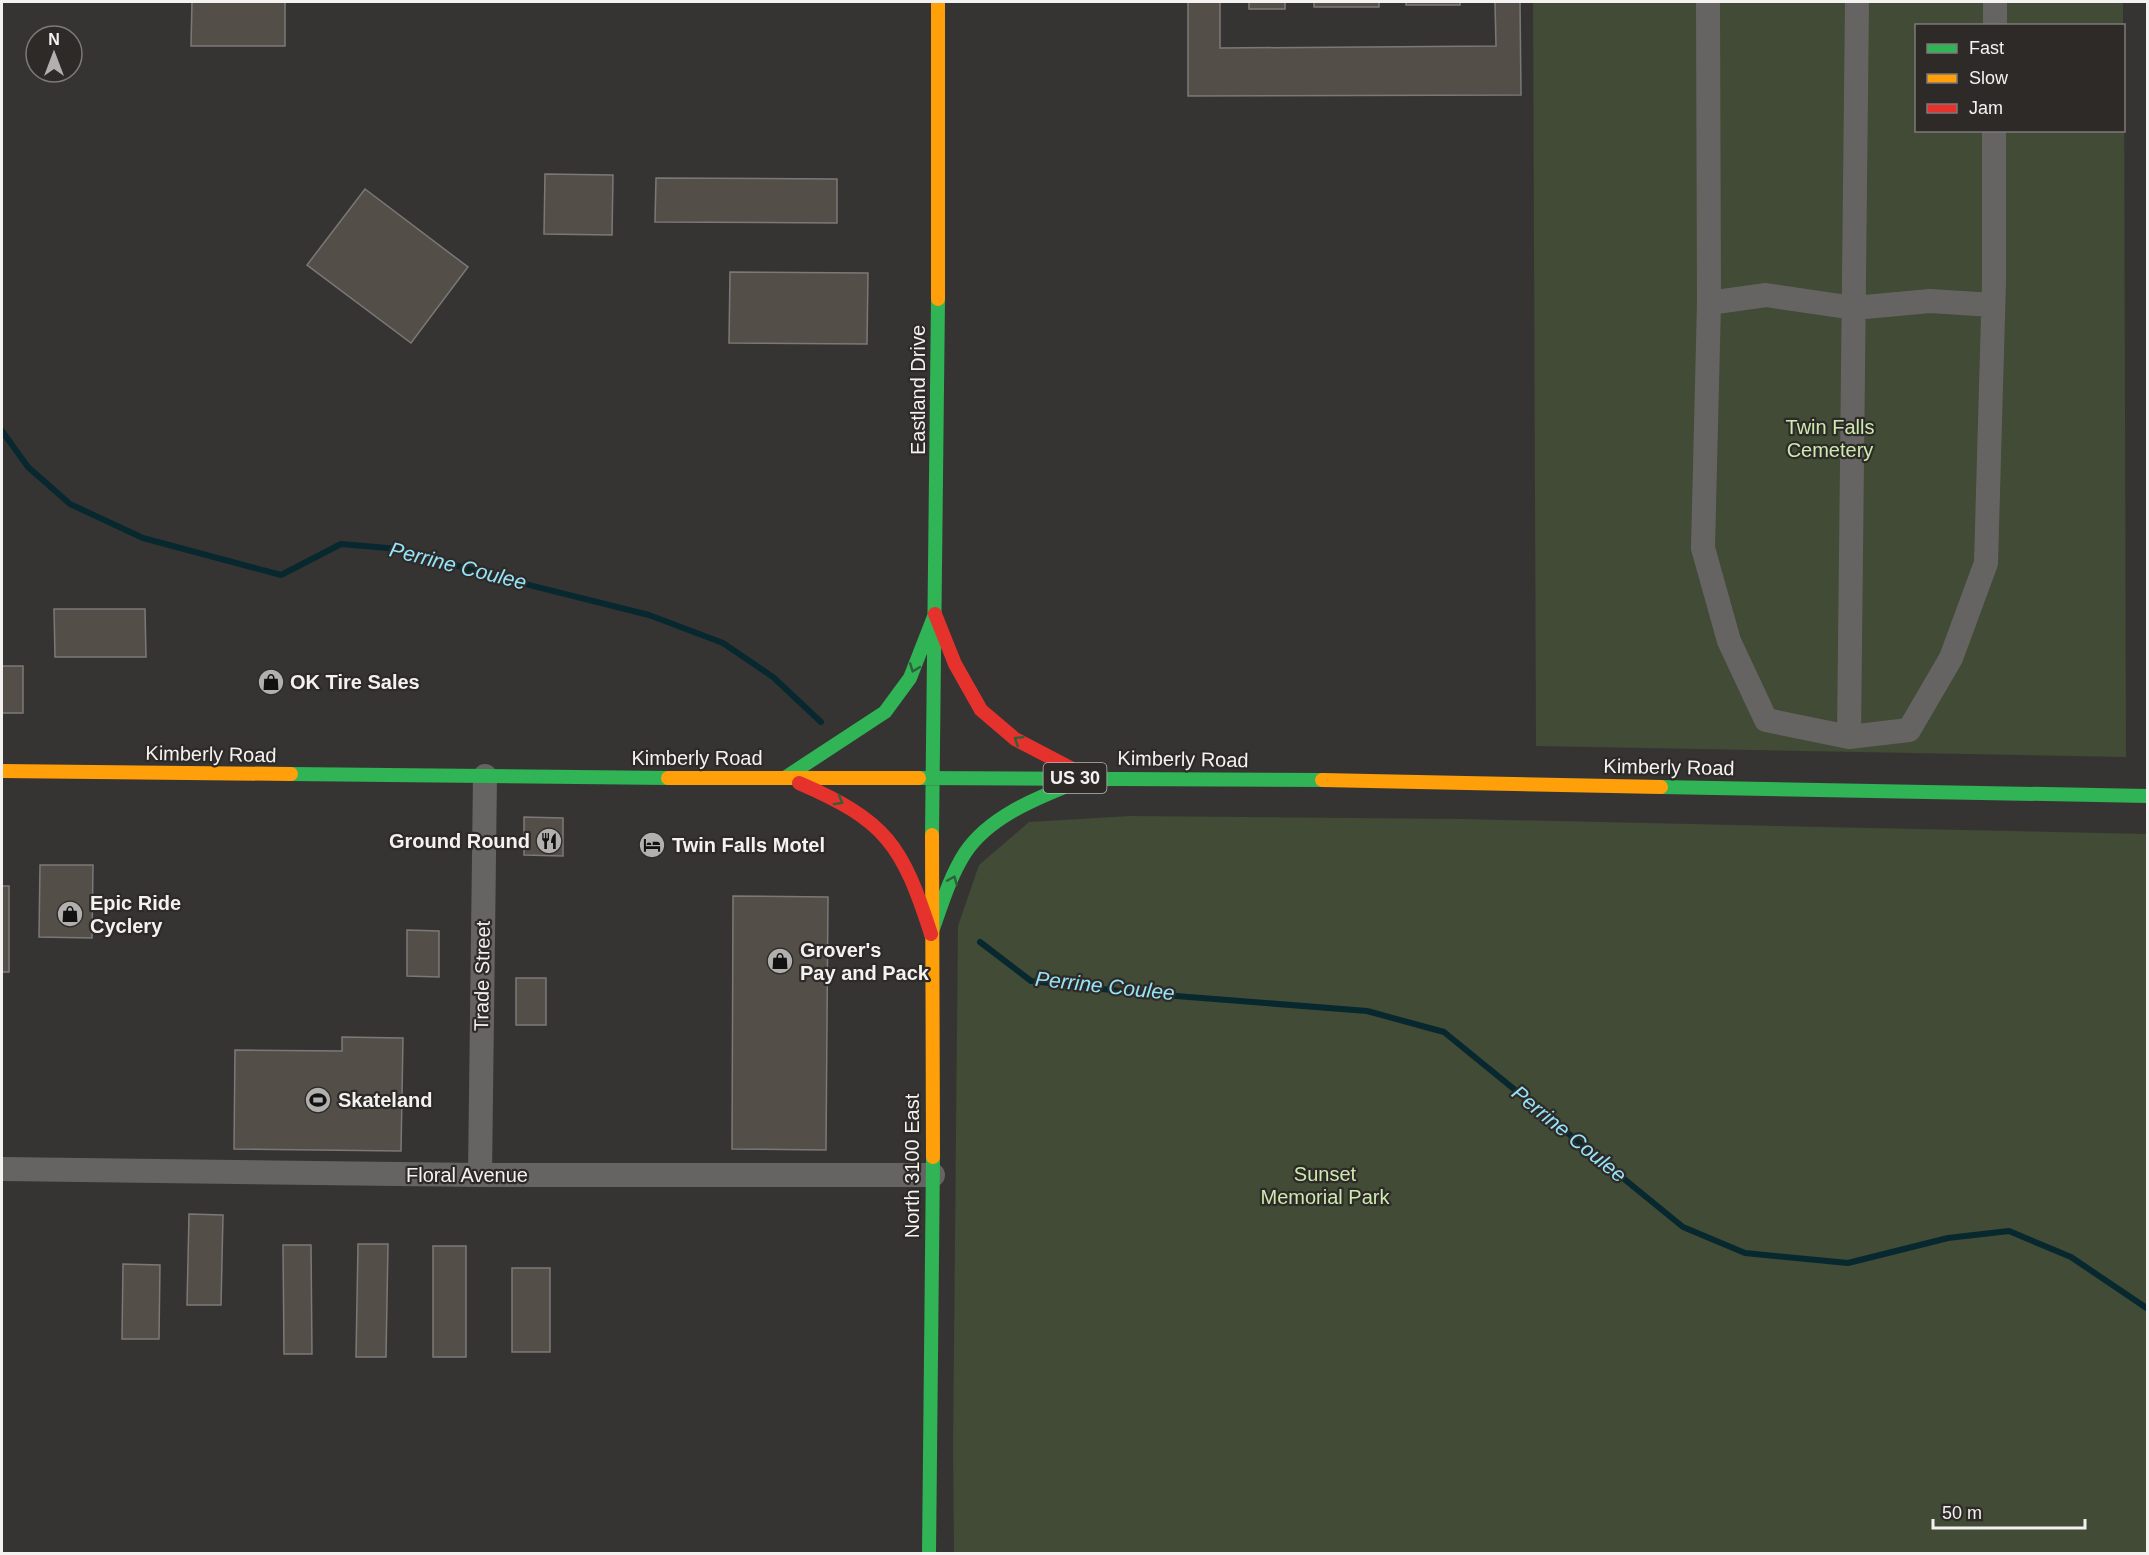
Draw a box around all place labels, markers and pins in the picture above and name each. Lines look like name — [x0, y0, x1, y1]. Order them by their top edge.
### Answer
shop icon: OK Tire Sales — [256, 667, 286, 697]
place label: OK Tire Sales — [290, 671, 420, 693]
restaurant icon: Ground Round — [534, 826, 564, 856]
place label: Ground Round — [389, 830, 530, 852]
hotel icon: Twin Falls Motel — [637, 830, 667, 860]
place label: Twin Falls Motel — [672, 834, 825, 856]
place label: Epic Ride Cyclery — [90, 892, 181, 937]
shop icon: Epic Ride Cyclery — [55, 899, 85, 929]
place label: Grover's Pay and Pack — [800, 939, 930, 984]
shop icon: Grover's Pay and Pack — [765, 946, 795, 976]
sports icon: Skateland — [303, 1085, 333, 1115]
place label: Skateland — [338, 1089, 432, 1111]

